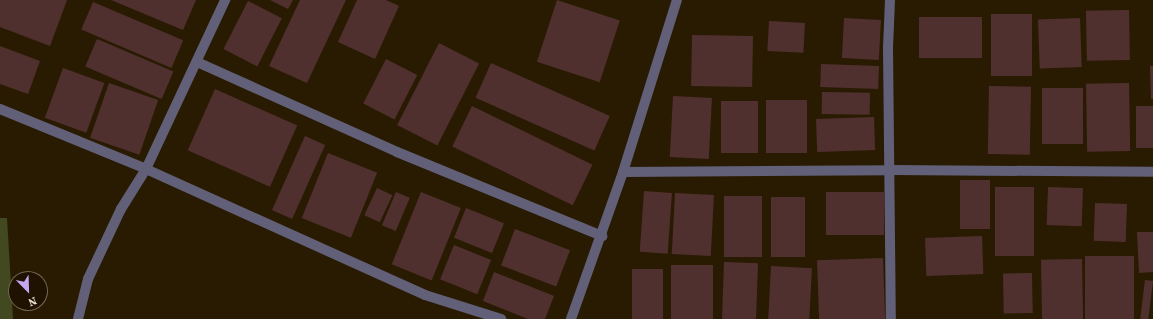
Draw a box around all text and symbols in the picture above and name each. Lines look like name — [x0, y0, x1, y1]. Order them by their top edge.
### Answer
north arrow — [8, 271, 48, 311]
text: N — [26, 293, 39, 310]

